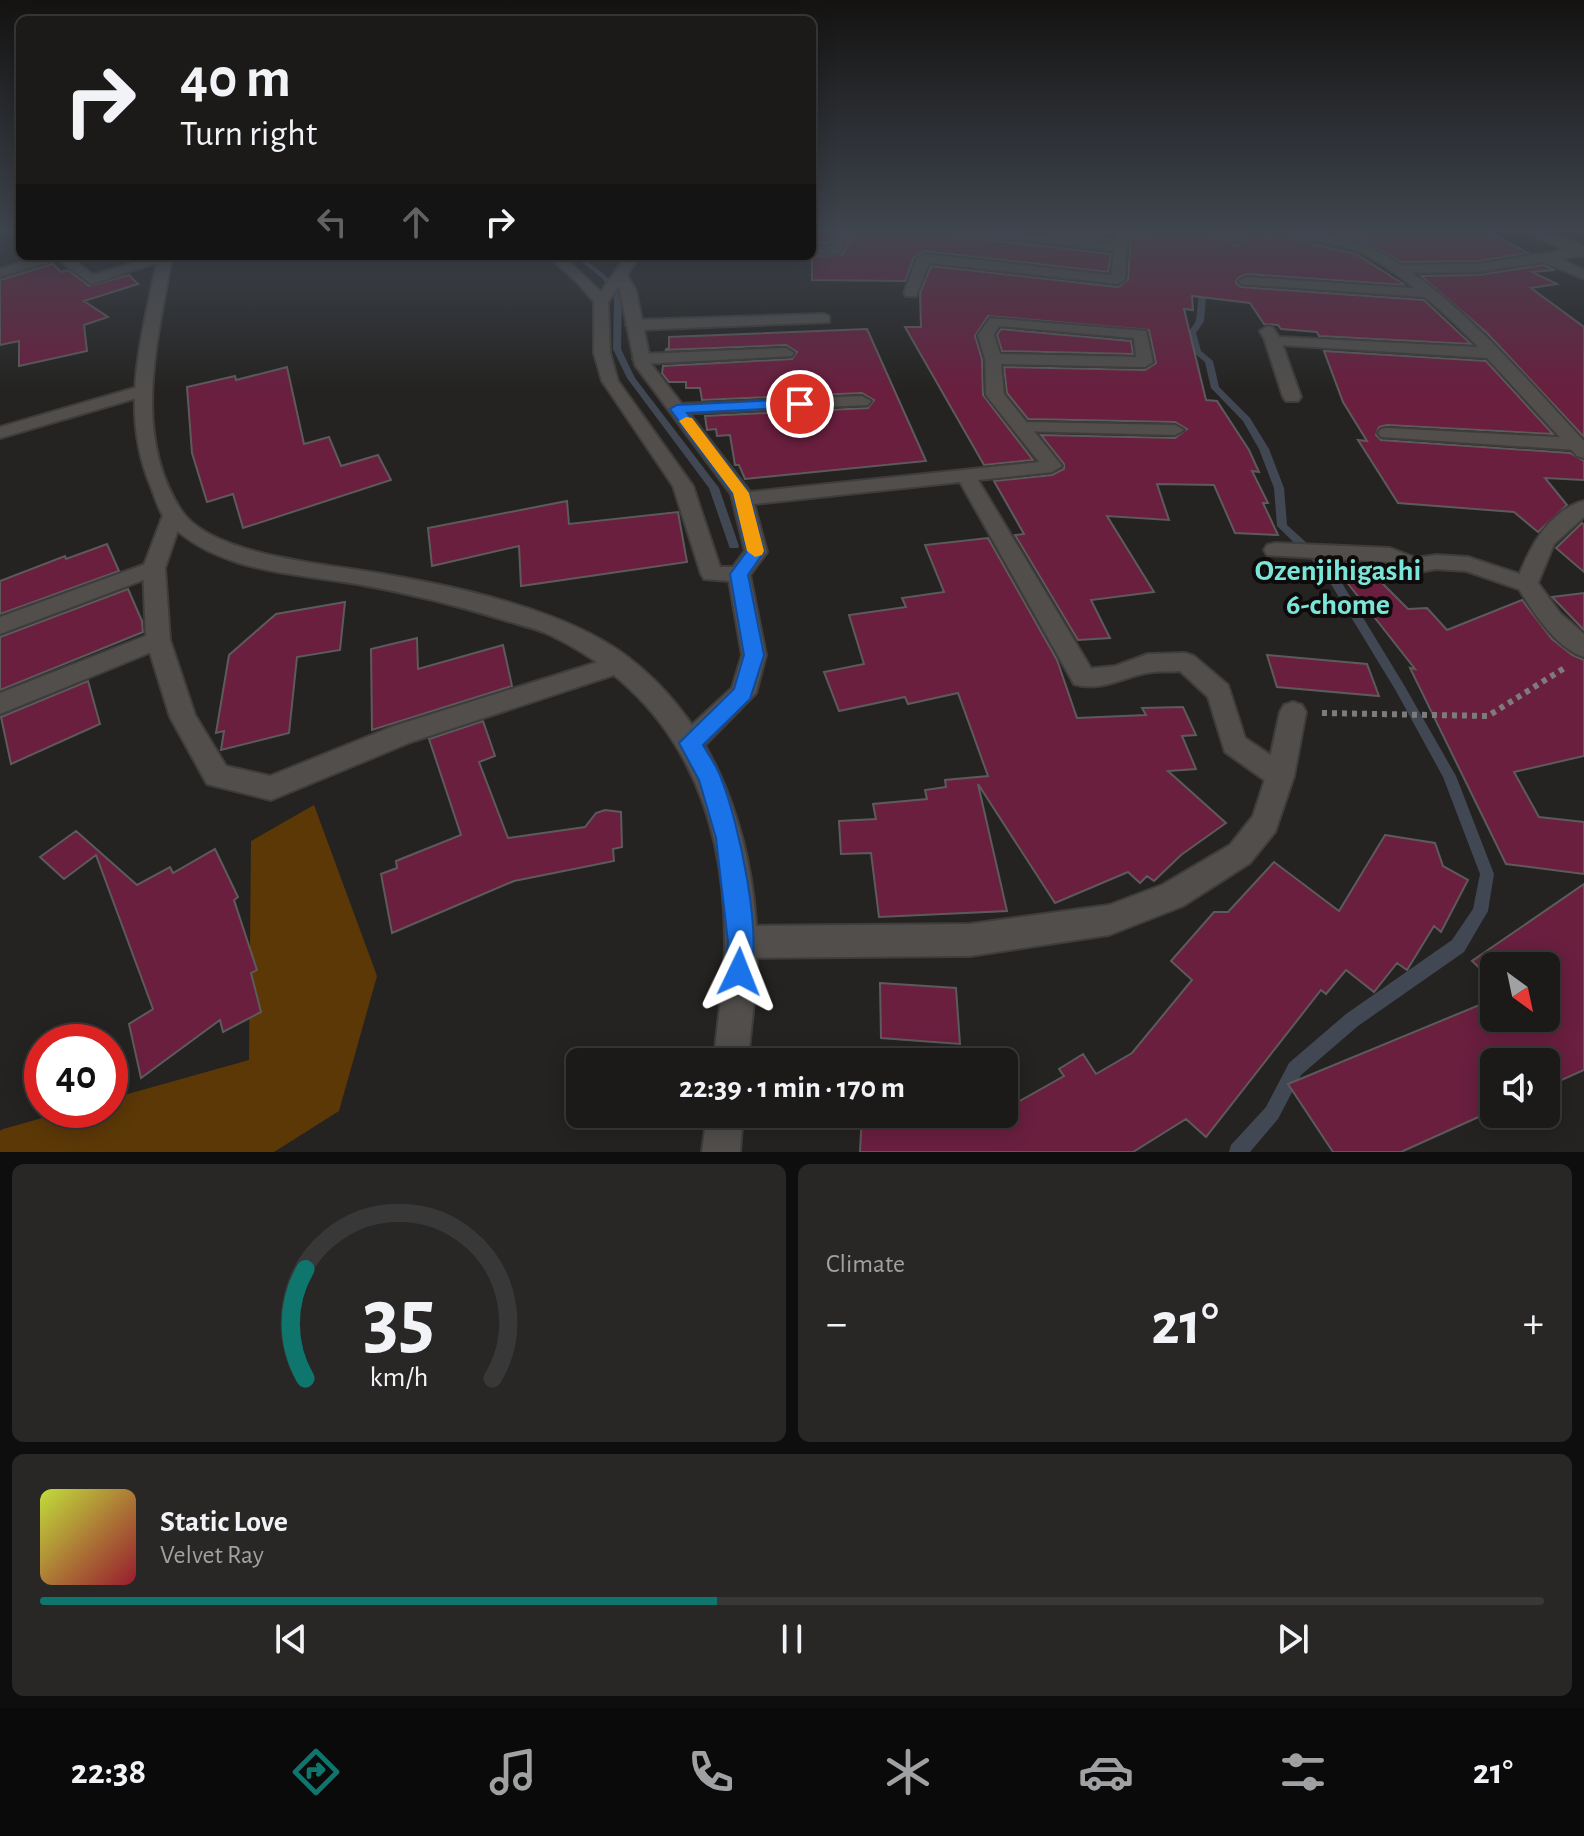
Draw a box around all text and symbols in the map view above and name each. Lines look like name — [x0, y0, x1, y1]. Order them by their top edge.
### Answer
icon: right — [48, 48, 152, 152]
text: 40 m — [180, 51, 291, 107]
text: Turn right — [180, 116, 317, 152]
icon: left — [310, 200, 354, 244]
icon: ahead — [394, 200, 438, 244]
icon: right — [478, 200, 522, 244]
pin — [766, 370, 834, 438]
icon: arrive — [778, 382, 822, 426]
district label: Ozenjihigashi 6-chome — [1255, 556, 1421, 620]
position arrow — [697, 930, 781, 1014]
north arrow — [1480, 952, 1560, 1032]
map controls — [1480, 952, 1560, 1128]
speed limit sign: 40 — [24, 1024, 128, 1128]
button: sound — [1480, 1048, 1560, 1128]
text: 22:39 · 1 min · 170 m — [679, 1073, 905, 1103]
text: Climate — [826, 1251, 905, 1277]
text: 35 — [363, 1278, 435, 1362]
text: 21° — [1151, 1295, 1219, 1355]
text: − — [826, 1302, 847, 1346]
text: + — [1523, 1302, 1544, 1346]
text: km/h — [370, 1363, 428, 1392]
text: Static Love — [160, 1507, 288, 1537]
text: Velvet Ray — [160, 1542, 264, 1568]
icon: previous — [269, 1617, 313, 1661]
icon: pause — [770, 1617, 814, 1661]
icon: next — [1271, 1617, 1315, 1661]
icon: directions — [288, 1744, 344, 1800]
icon: music — [485, 1744, 541, 1800]
icon: phone — [683, 1744, 739, 1800]
icon: climate — [880, 1744, 936, 1800]
icon: car — [1078, 1744, 1134, 1800]
icon: filters — [1275, 1744, 1331, 1800]
text: 22:38 — [71, 1754, 146, 1790]
text: 21° — [1473, 1754, 1513, 1790]

